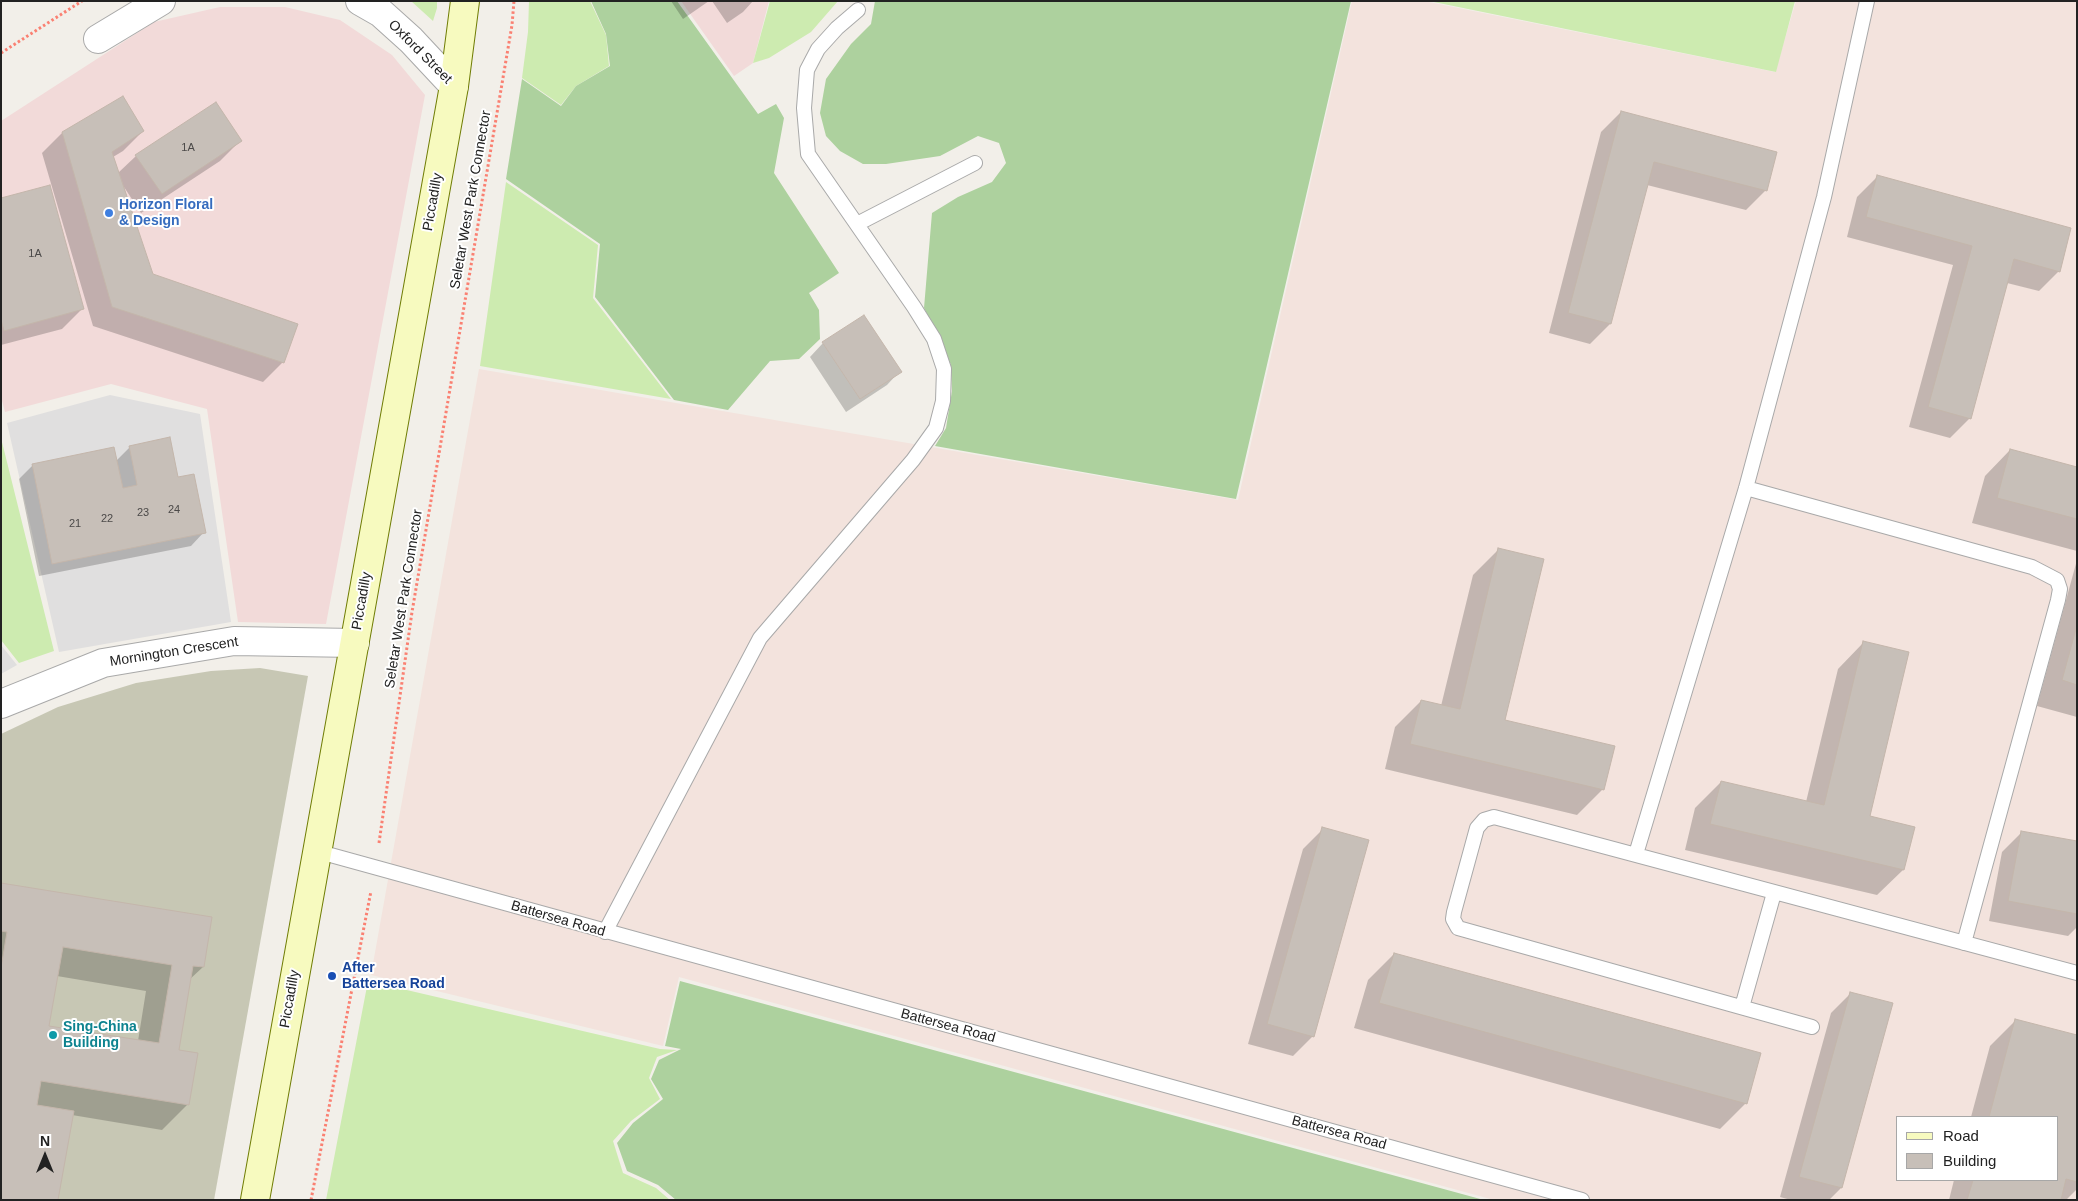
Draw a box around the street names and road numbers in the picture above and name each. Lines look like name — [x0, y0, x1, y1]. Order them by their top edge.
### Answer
street label: Oxford Street — [385, 17, 455, 87]
street label: Seletar West Park Connector — [447, 109, 495, 291]
street label: Piccadilly — [420, 172, 446, 232]
street label: Seletar West Park Connector — [382, 508, 426, 690]
street label: Piccadilly — [349, 571, 375, 631]
street label: Mornington Crescent — [109, 634, 239, 670]
street label: Battersea Road — [509, 898, 607, 940]
street label: Piccadilly — [277, 969, 303, 1029]
street label: Battersea Road — [899, 1005, 997, 1047]
street label: Battersea Road — [1290, 1112, 1388, 1154]

